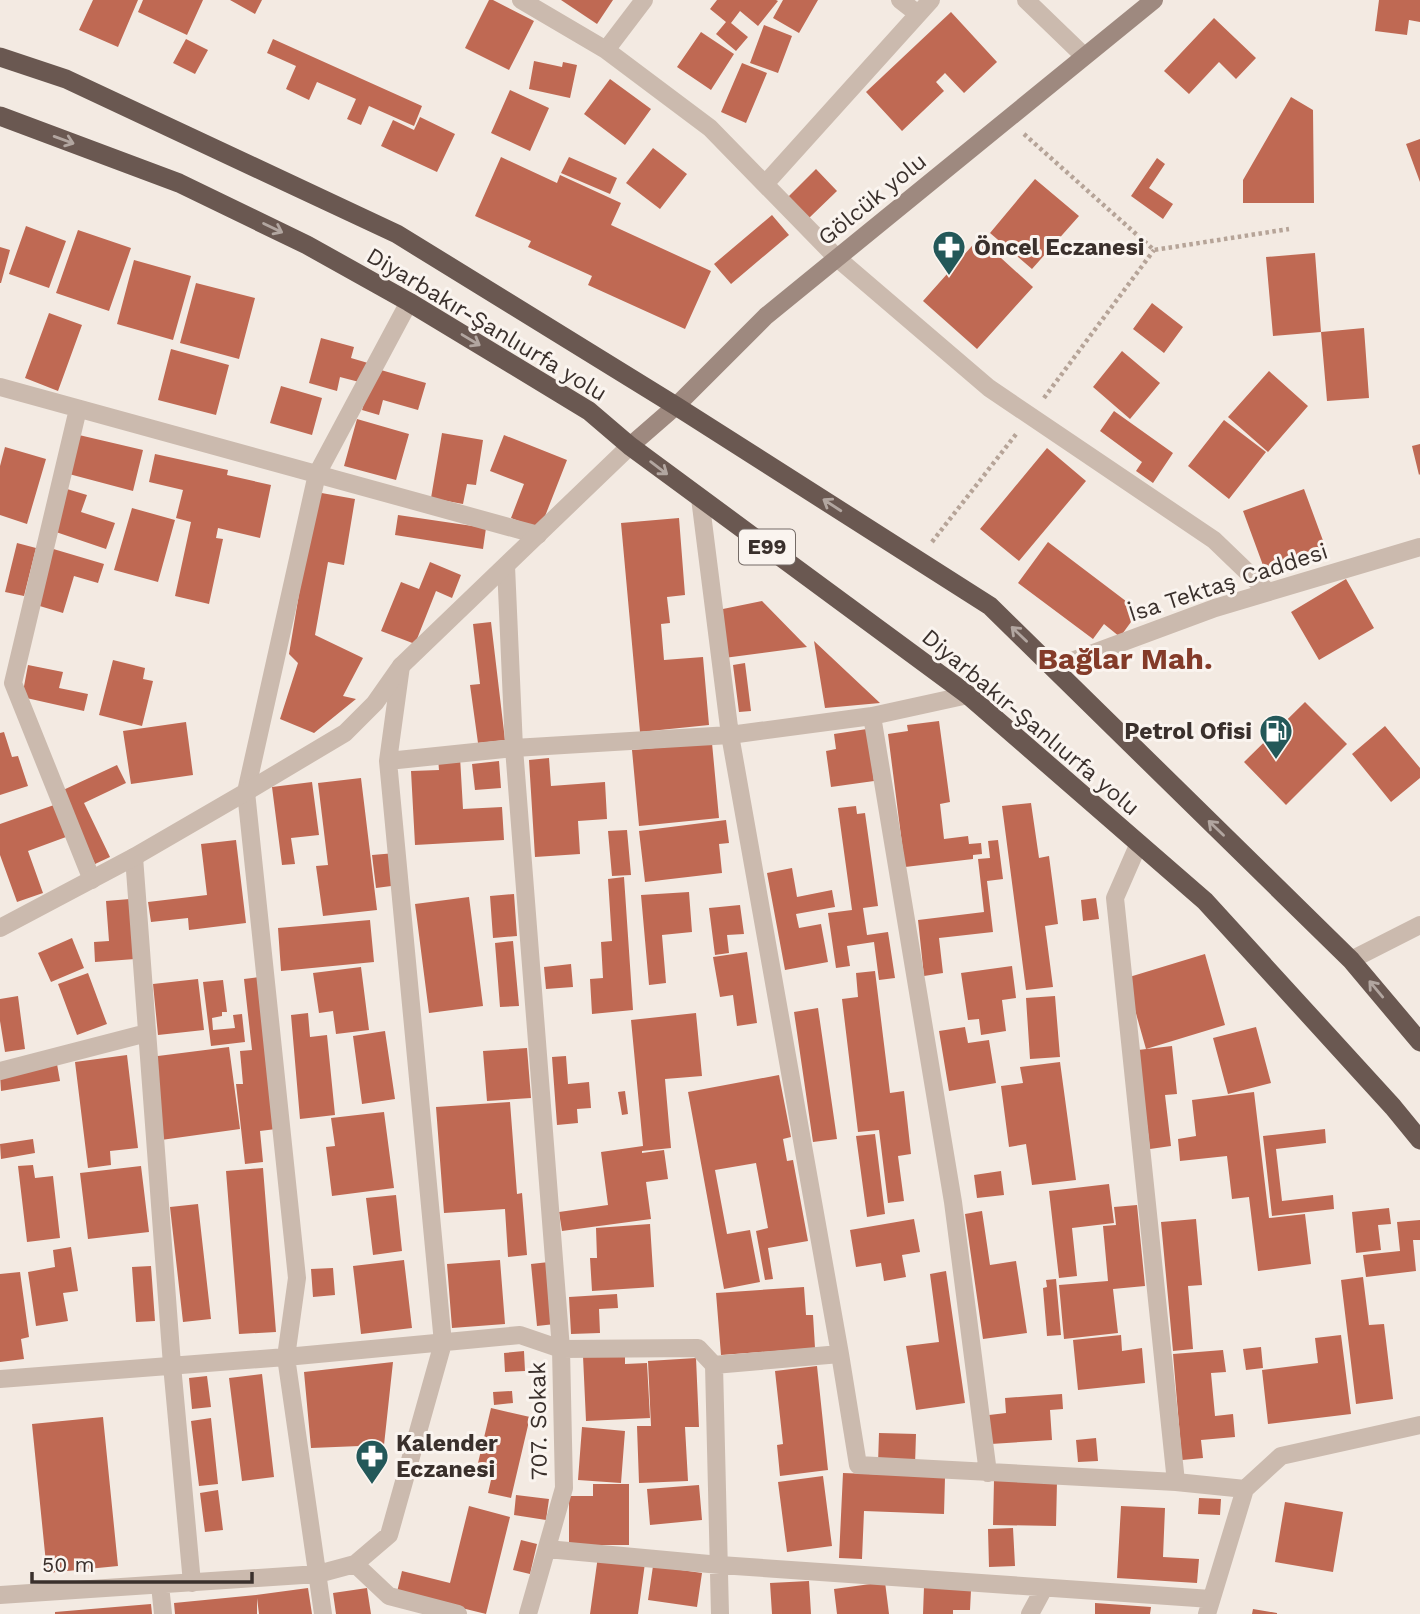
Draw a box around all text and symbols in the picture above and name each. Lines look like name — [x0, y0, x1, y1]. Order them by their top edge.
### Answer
one-way arrow — [53, 135, 74, 147]
street label: Gölcük yolu — [813, 148, 932, 251]
one-way arrow — [262, 222, 283, 236]
pharmacy icon: Öncel Eczanesi — [930, 228, 968, 277]
place label: Öncel Eczanesi — [974, 234, 1144, 261]
street label: Diyarbakır-Şanlıurfa yolu — [362, 242, 612, 407]
one-way arrow — [461, 333, 481, 347]
one-way arrow — [649, 460, 668, 475]
one-way arrow — [823, 498, 842, 513]
road number: E99 — [739, 530, 795, 564]
street label: İsa Tektaş Caddesi — [1125, 538, 1331, 627]
street label: Diyarbakır-Şanlıurfa yolu — [916, 623, 1145, 821]
one-way arrow — [1011, 626, 1028, 643]
district label: Bağlar Mah. — [1037, 641, 1213, 676]
fuel station icon: Petrol Ofisi — [1257, 712, 1295, 761]
place label: Petrol Ofisi — [1124, 718, 1252, 745]
one-way arrow — [1208, 819, 1225, 836]
one-way arrow — [1368, 981, 1384, 999]
street label: 707. Sokak — [524, 1362, 553, 1480]
place label: Kalender Eczanesi — [396, 1430, 498, 1483]
pharmacy icon: Kalender Eczanesi — [353, 1437, 391, 1486]
scale bar — [32, 1540, 252, 1584]
text: 50 m — [42, 1552, 94, 1577]

